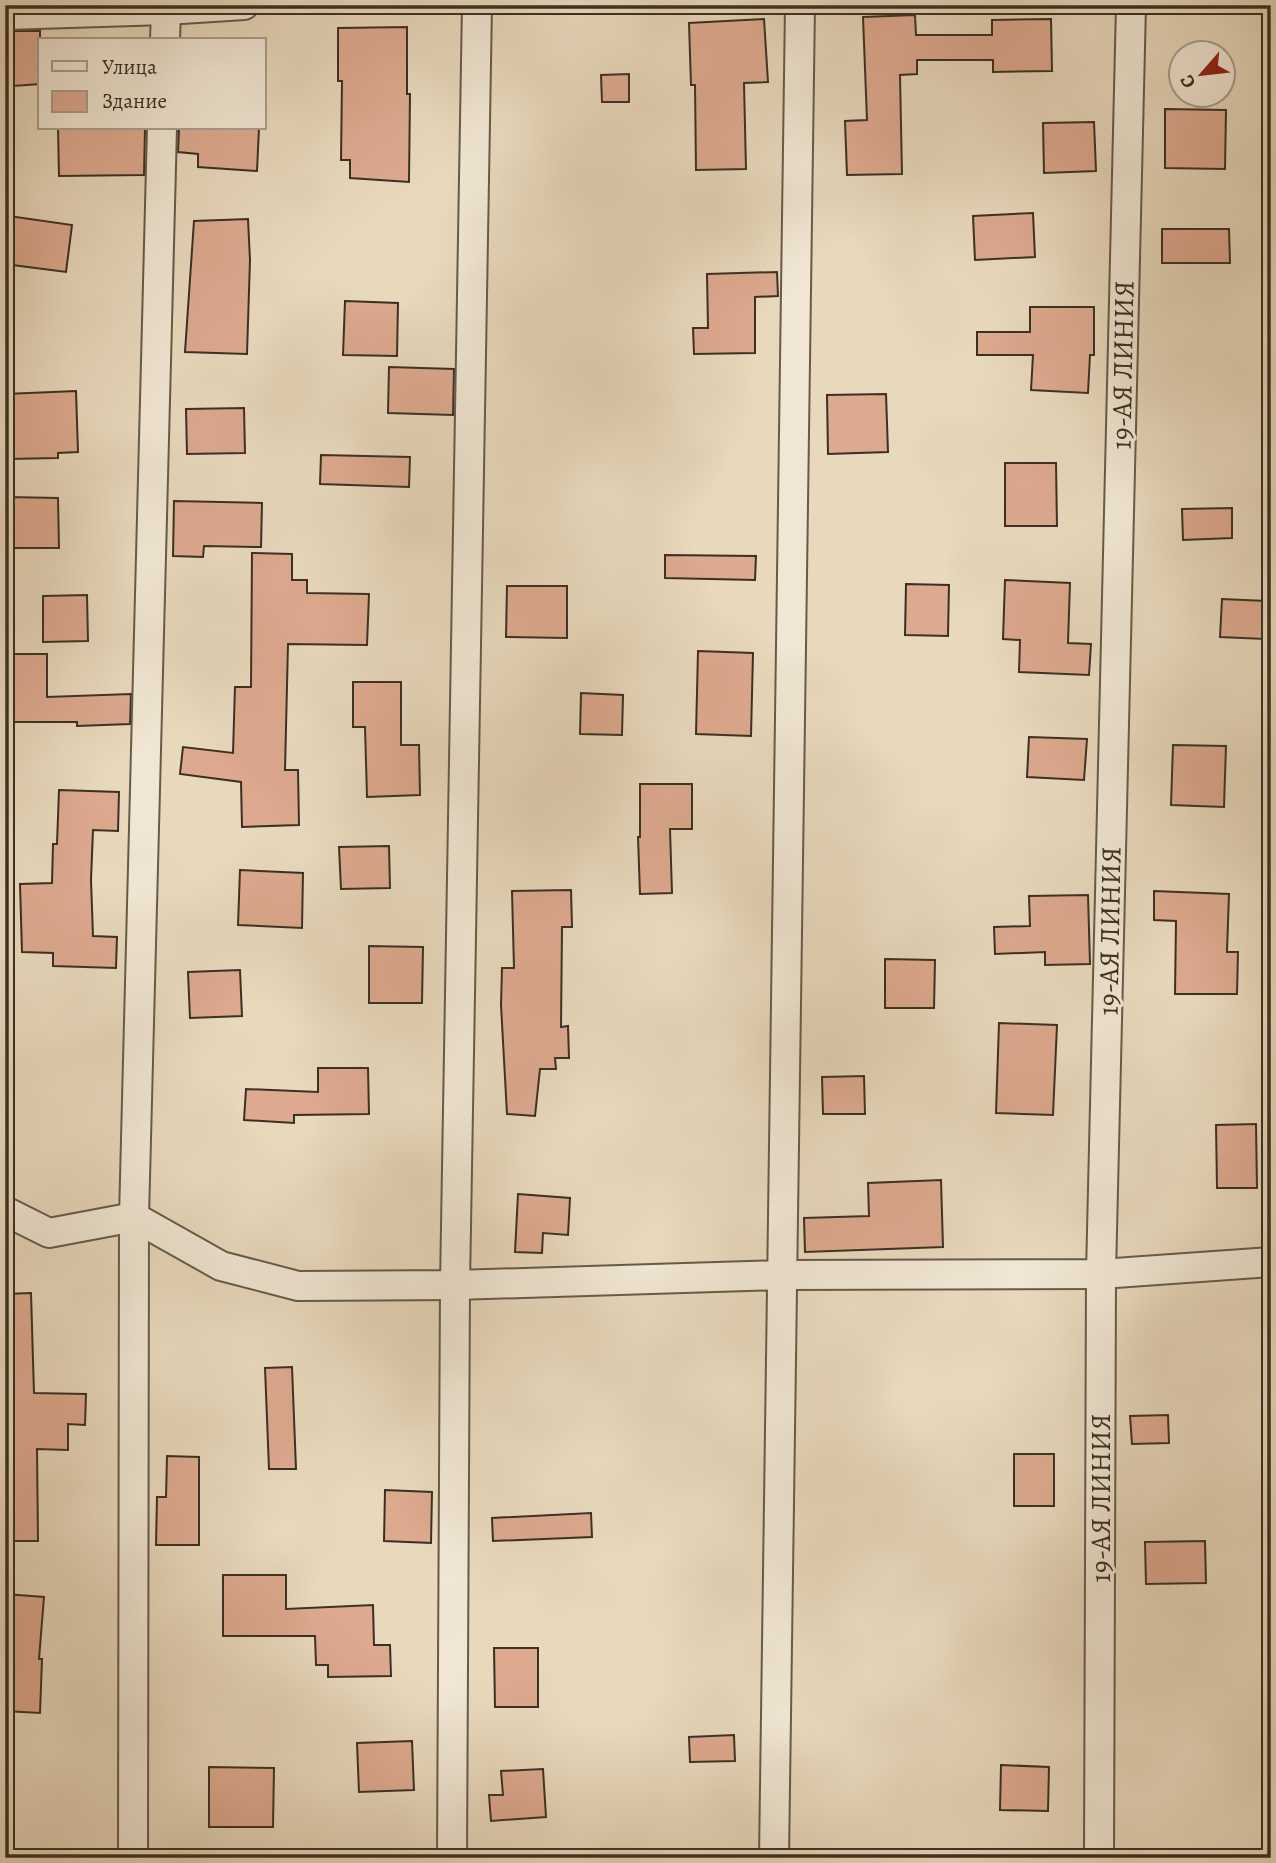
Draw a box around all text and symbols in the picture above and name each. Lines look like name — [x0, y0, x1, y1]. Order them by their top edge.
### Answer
legend — [38, 38, 266, 130]
north arrow — [1168, 38, 1238, 108]
text: Улица — [102, 53, 157, 81]
text: С — [1174, 70, 1202, 93]
text: Здание — [102, 87, 167, 115]
street label: 19-АЯ ЛИНИЯ — [1103, 280, 1143, 450]
street label: 19-АЯ ЛИНИЯ — [1090, 846, 1130, 1016]
street label: 19-АЯ ЛИНИЯ — [1082, 1413, 1120, 1583]

